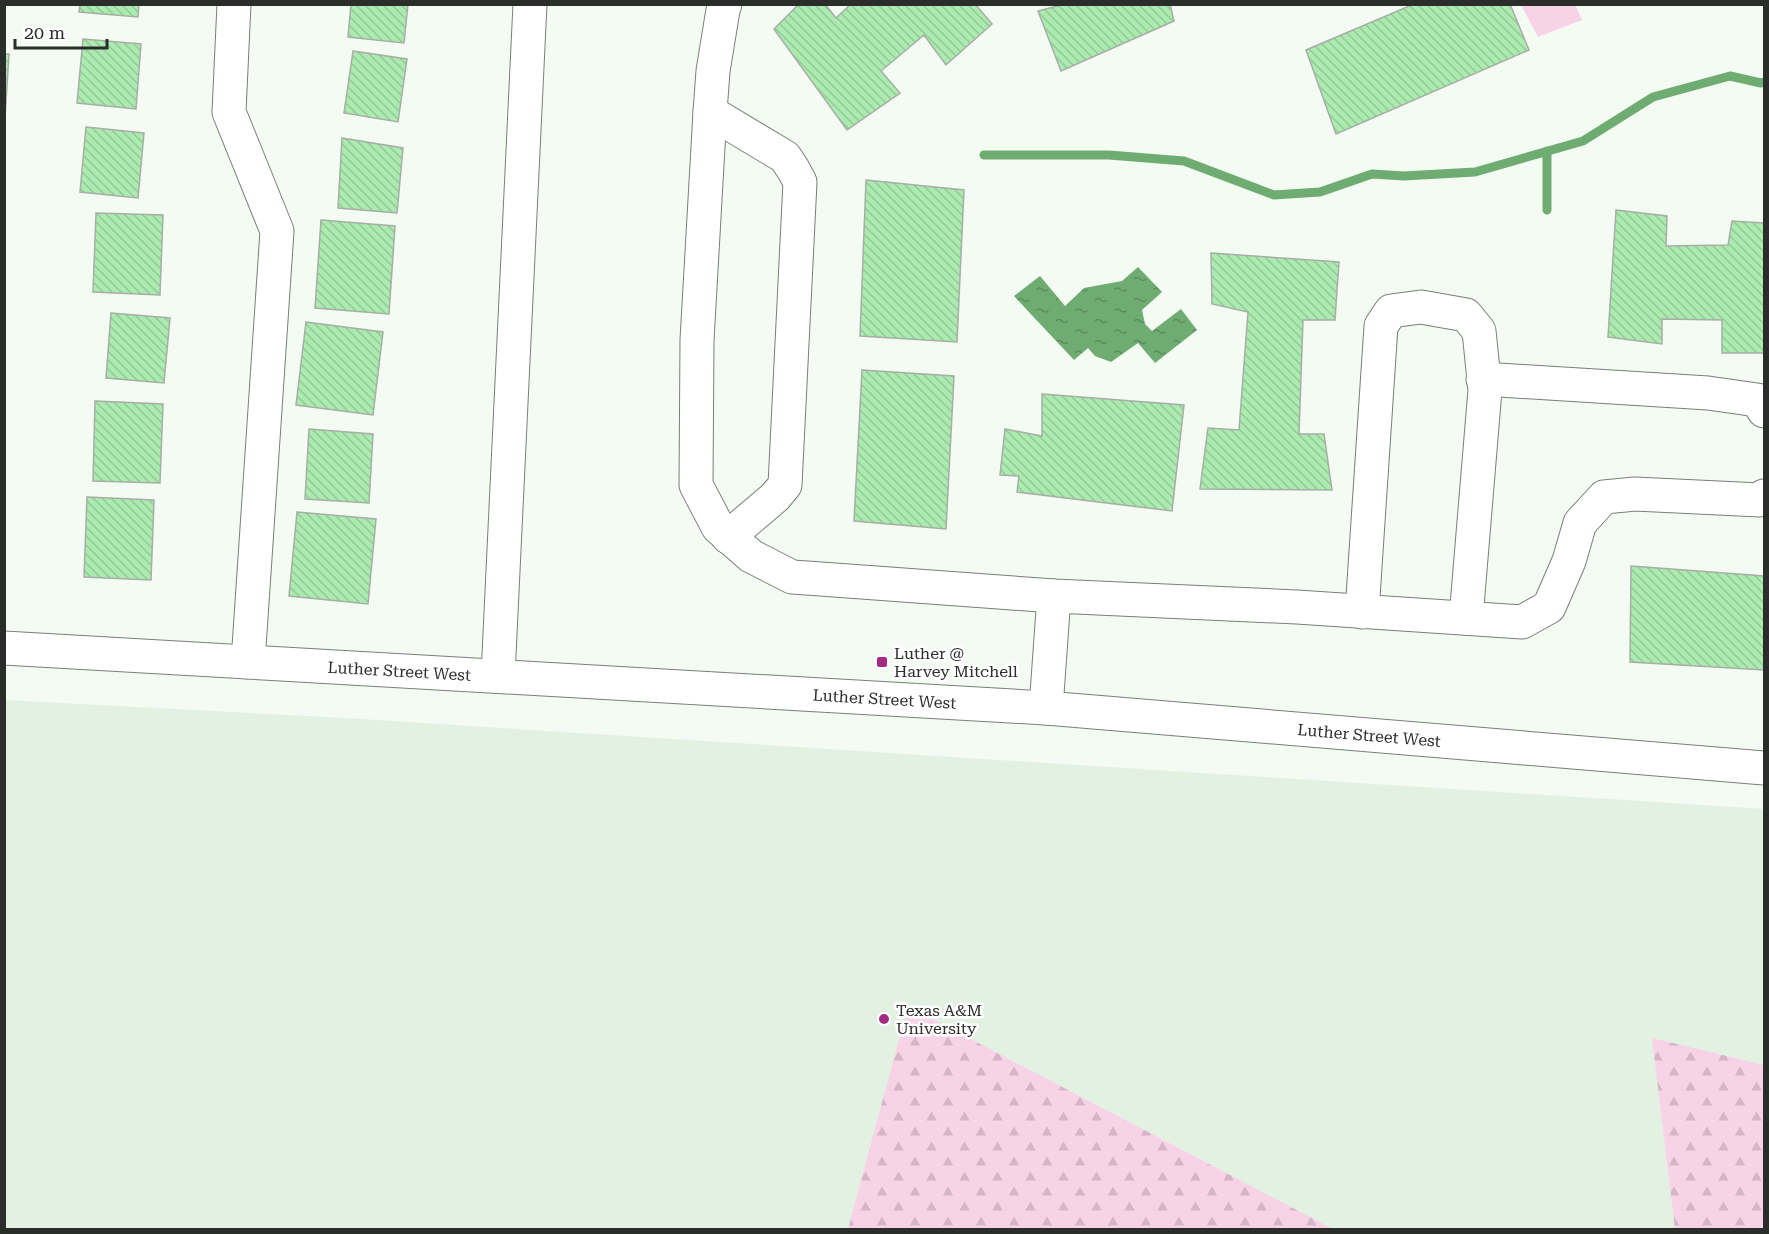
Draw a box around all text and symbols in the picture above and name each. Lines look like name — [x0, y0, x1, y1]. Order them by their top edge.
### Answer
scale bar — [15, 12, 106, 50]
text: 20 m — [24, 22, 65, 43]
place label: Luther @ Harvey Mitchell — [894, 644, 1018, 681]
marker: Luther @ Harvey Mitchell — [875, 655, 889, 669]
street label: Luther Street West — [327, 658, 472, 685]
street label: Luther Street West — [812, 686, 957, 713]
street label: Luther Street West — [1297, 720, 1441, 751]
place label: Texas A&M University — [896, 1001, 982, 1038]
marker: Texas A&M University — [877, 1012, 891, 1026]

